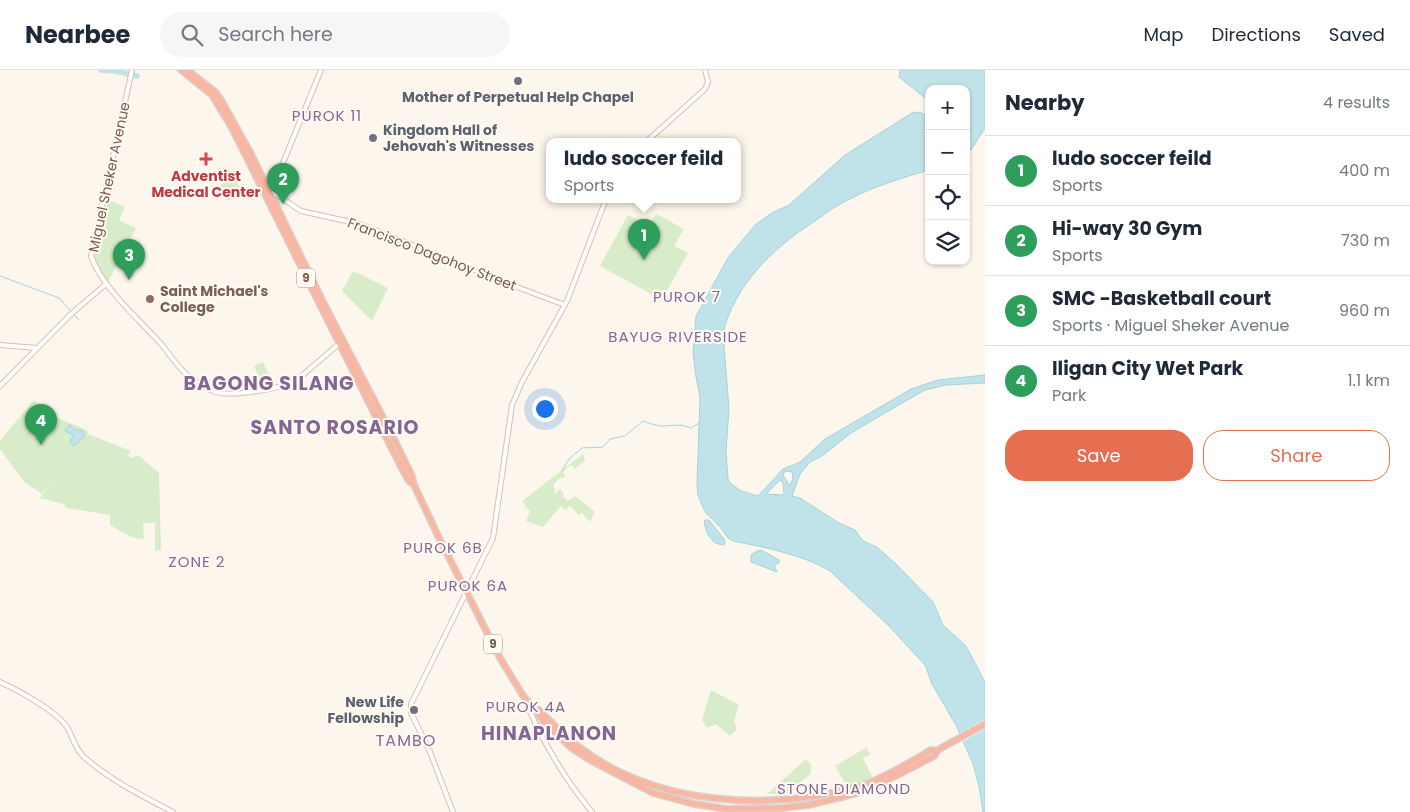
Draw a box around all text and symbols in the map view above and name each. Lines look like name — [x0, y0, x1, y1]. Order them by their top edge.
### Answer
search box — [160, 12, 510, 57]
text: Nearbee — [25, 18, 130, 51]
icon: search — [178, 21, 206, 49]
text: Search here — [218, 21, 333, 48]
text: Map — [1144, 22, 1183, 47]
text: Directions — [1211, 22, 1301, 47]
text: Saved — [1329, 22, 1385, 47]
marker: Mother of Perpetual Help Chapel — [512, 75, 524, 87]
map controls — [925, 85, 970, 265]
button: + — [925, 85, 970, 130]
place label: Mother of Perpetual Help Chapel — [402, 87, 634, 107]
text: Nearby — [1005, 88, 1085, 117]
text: 4 results — [1323, 91, 1390, 114]
street label: Miguel Sheker Avenue — [83, 100, 135, 254]
district label: PUROK 11 — [292, 105, 362, 126]
place label: Kingdom Hall of Jehovah's Witnesses — [383, 120, 534, 156]
button: − — [925, 130, 970, 175]
marker: Kingdom Hall of Jehovah's Witnesses — [367, 132, 379, 144]
popup — [546, 138, 741, 203]
text: ludo soccer feild — [564, 145, 723, 172]
text: ludo soccer feild — [1052, 145, 1212, 172]
marker: Adventist Medical Center — [199, 152, 213, 166]
text: 1 — [1018, 159, 1024, 182]
text: 400 m — [1339, 159, 1390, 182]
pin: 2 — [267, 163, 299, 204]
place label: Adventist Medical Center — [151, 166, 261, 202]
text: Sports — [564, 174, 614, 197]
text: Sports — [1052, 174, 1103, 197]
button: locate — [925, 175, 970, 220]
street label: Francisco Dagohoy Street — [345, 213, 519, 295]
text: Hi-way 30 Gym — [1052, 215, 1202, 242]
pin: 1 — [628, 219, 660, 260]
button: layers — [925, 220, 970, 265]
text: 2 — [1016, 229, 1026, 252]
text: 730 m — [1341, 229, 1390, 252]
pin: 3 — [113, 239, 145, 280]
text: Sports — [1052, 244, 1103, 267]
road number: 9 — [297, 268, 315, 288]
place label: Saint Michael's College — [160, 281, 269, 317]
text: SMC -Basketball court — [1052, 285, 1271, 312]
district label: PUROK 7 — [653, 286, 721, 307]
marker: Saint Michael's College — [144, 293, 156, 305]
text: 3 — [1016, 299, 1026, 322]
text: 960 m — [1339, 299, 1390, 322]
text: Sports · Miguel Sheker Avenue — [1052, 314, 1289, 337]
district label: BAYUG RIVERSIDE — [608, 326, 748, 347]
text: Iligan City Wet Park — [1052, 355, 1243, 382]
text: 4 — [1016, 369, 1026, 392]
text: 1.1 km — [1347, 369, 1390, 392]
district label: BAGONG SILANG — [184, 370, 354, 397]
text: Park — [1052, 384, 1086, 407]
your location — [532, 396, 558, 422]
pin: 4 — [25, 404, 57, 445]
district label: SANTO ROSARIO — [250, 414, 420, 441]
button: Save — [1005, 430, 1193, 481]
button: Share — [1203, 430, 1390, 481]
district label: PUROK 6B — [403, 537, 483, 558]
district label: ZONE 2 — [169, 551, 225, 572]
district label: PUROK 6A — [428, 575, 508, 596]
road number: 9 — [484, 634, 502, 654]
place label: New Life Fellowship — [328, 692, 404, 728]
district label: PUROK 4A — [486, 696, 566, 717]
marker: New Life Fellowship — [408, 704, 420, 716]
district label: HINAPLANON — [481, 720, 617, 747]
district label: TAMBO — [376, 729, 436, 752]
district label: STONE DIAMOND — [777, 778, 911, 799]

